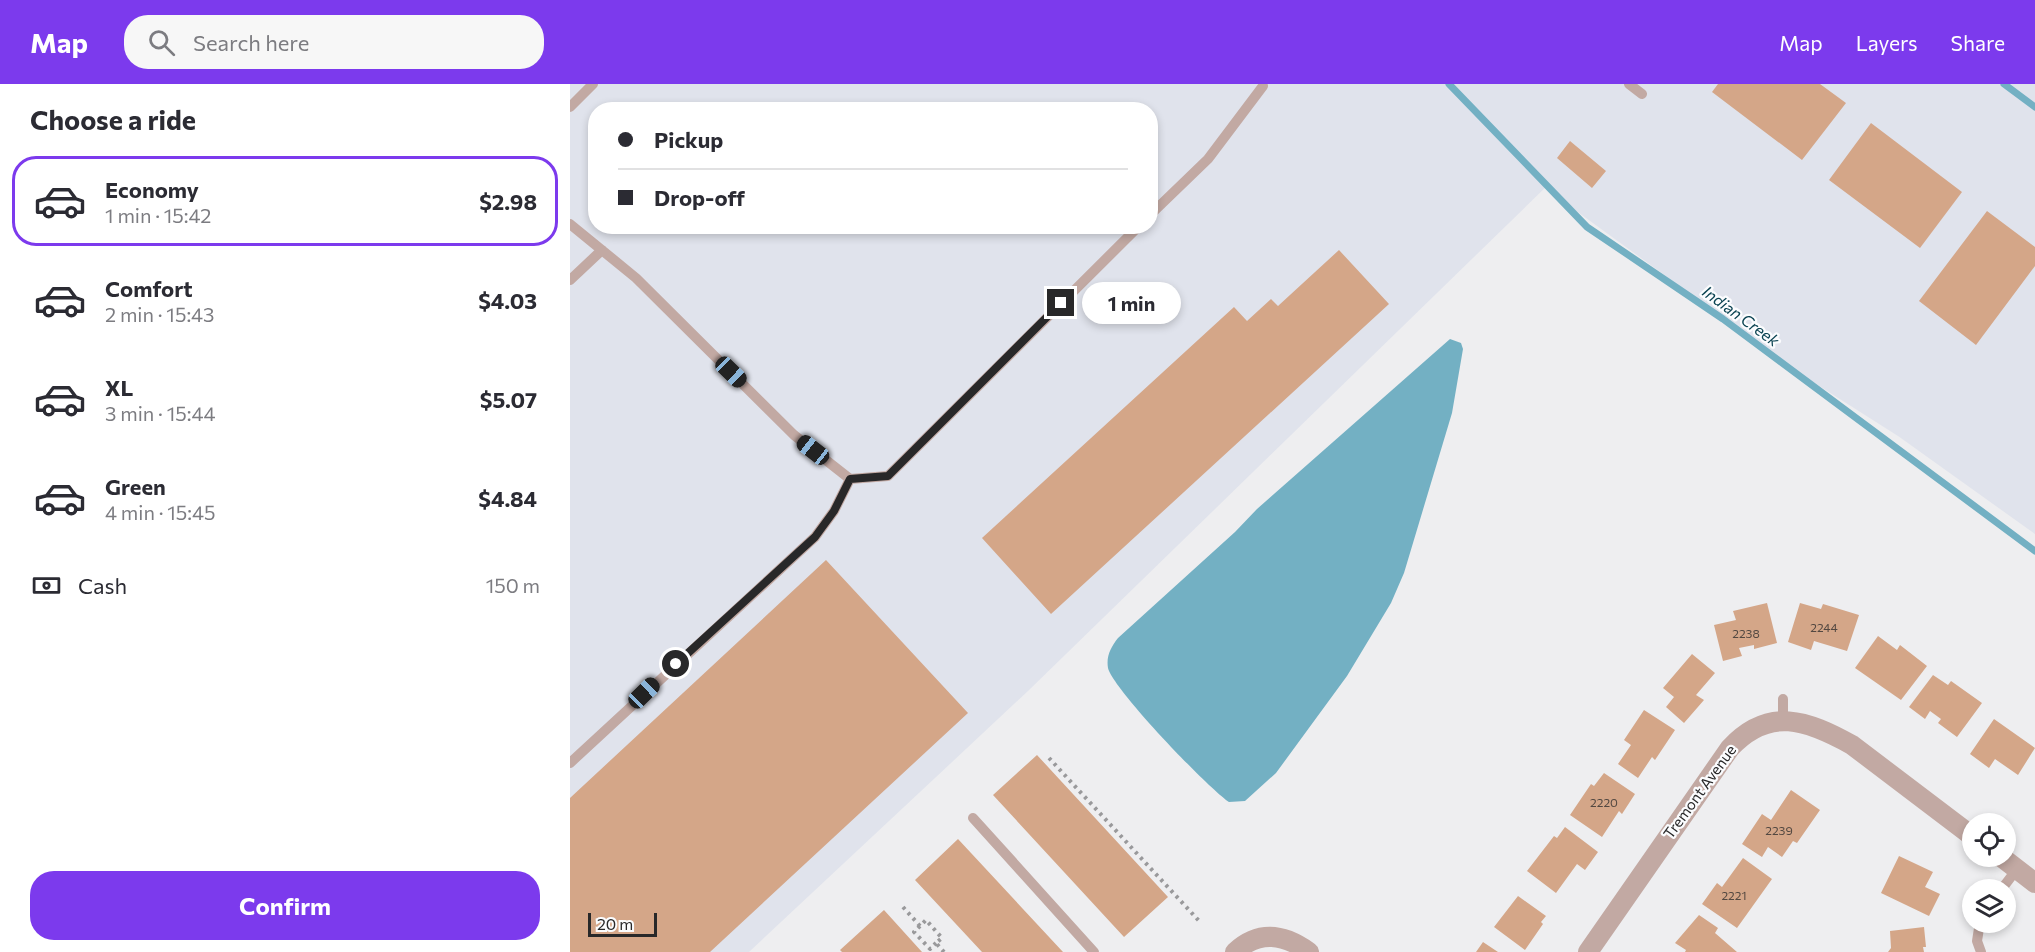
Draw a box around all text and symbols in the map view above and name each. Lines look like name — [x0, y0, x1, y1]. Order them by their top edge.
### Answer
search box — [124, 15, 544, 69]
text: Map — [30, 25, 88, 59]
icon: search — [145, 26, 178, 59]
text: Search here — [193, 29, 309, 56]
text: Map — [1779, 30, 1823, 55]
text: Layers — [1856, 30, 1918, 55]
text: Share — [1951, 30, 2005, 55]
text: Choose a ride — [30, 103, 196, 136]
text: Pickup — [654, 126, 723, 153]
icon: car — [33, 174, 87, 228]
text: Economy — [105, 176, 199, 203]
text: Drop-off — [654, 184, 745, 211]
text: $2.98 — [479, 188, 537, 215]
text: 1 min · 15:42 — [105, 203, 211, 227]
icon: car — [33, 273, 87, 327]
text: Comfort — [105, 275, 193, 302]
water label: Indian Creek — [1699, 281, 1784, 350]
callout: 1 min — [1082, 282, 1181, 324]
text: $4.03 — [478, 287, 537, 314]
route end — [1047, 289, 1074, 316]
text: 1 min — [1108, 291, 1155, 315]
text: 2 min · 15:43 — [105, 302, 215, 326]
car — [712, 353, 750, 391]
icon: car — [33, 372, 87, 426]
text: XL — [105, 374, 133, 401]
text: $5.07 — [480, 386, 537, 413]
text: 3 min · 15:44 — [105, 401, 215, 425]
car — [793, 432, 833, 468]
icon: car — [33, 471, 87, 525]
text: Green — [105, 473, 166, 500]
text: $4.84 — [478, 485, 537, 512]
text: 4 min · 15:45 — [105, 500, 216, 524]
icon: cash — [30, 569, 63, 602]
text: Cash — [78, 572, 127, 599]
text: 150 m — [486, 573, 540, 597]
house number: 2244 — [1810, 620, 1838, 634]
house number: 2238 — [1732, 626, 1760, 640]
route start — [662, 650, 689, 677]
car — [625, 674, 663, 712]
street label: Tremont Avenue — [1659, 741, 1739, 842]
house number: 2220 — [1590, 795, 1618, 809]
map controls — [1962, 813, 2016, 933]
button: locate — [1962, 813, 2016, 867]
house number: 2239 — [1765, 823, 1793, 837]
button: Confirm — [30, 871, 540, 940]
button: layers — [1962, 879, 2016, 933]
house number: 2221 — [1721, 888, 1747, 902]
scale bar — [588, 910, 657, 938]
text: 20 m — [597, 914, 633, 933]

